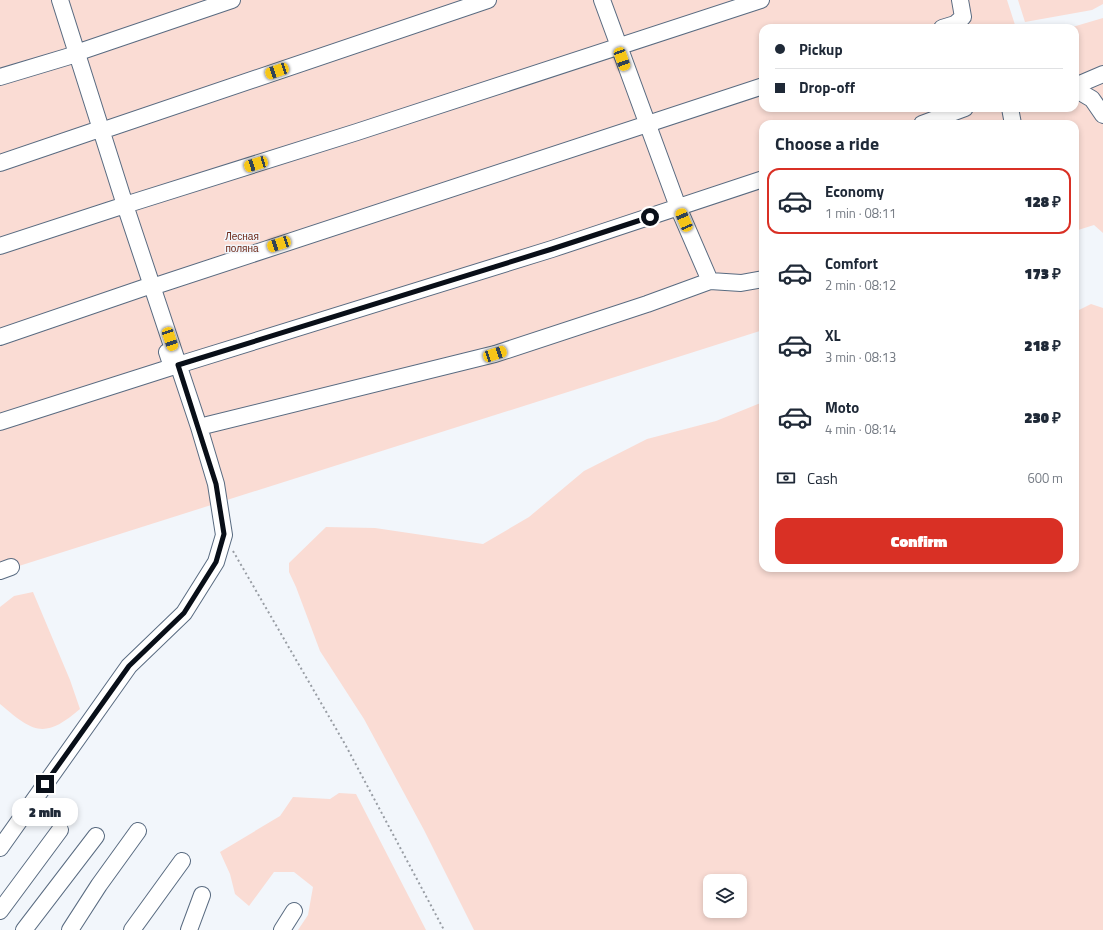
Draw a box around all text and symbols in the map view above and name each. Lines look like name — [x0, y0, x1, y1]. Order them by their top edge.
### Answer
text: Pickup — [799, 38, 843, 61]
car — [612, 46, 632, 72]
car — [264, 61, 290, 81]
text: Drop-off — [799, 76, 855, 99]
text: Choose a ride — [775, 130, 879, 157]
car — [243, 155, 269, 173]
text: Economy — [825, 180, 884, 203]
icon: car — [777, 183, 813, 219]
text: 128 ₽ — [1024, 190, 1061, 213]
text: 1 min · 08:11 — [825, 203, 896, 223]
car — [674, 207, 694, 233]
route start — [641, 208, 659, 226]
park label: Лесная поляна — [225, 229, 259, 256]
car — [266, 235, 292, 253]
text: Comfort — [825, 252, 878, 275]
icon: car — [777, 255, 813, 291]
text: 173 ₽ — [1024, 262, 1061, 285]
text: 2 min · 08:12 — [825, 275, 896, 295]
text: XL — [825, 324, 841, 347]
car — [160, 326, 180, 352]
icon: car — [777, 327, 813, 363]
text: 218 ₽ — [1024, 334, 1061, 357]
car — [482, 345, 508, 363]
text: 3 min · 08:13 — [825, 347, 896, 367]
text: Moto — [825, 396, 859, 419]
icon: car — [777, 399, 813, 435]
text: 230 ₽ — [1024, 406, 1061, 429]
text: 4 min · 08:14 — [825, 419, 896, 439]
icon: cash — [775, 467, 797, 489]
text: Cash — [807, 467, 838, 490]
text: 600 m — [1027, 468, 1063, 488]
button: Confirm — [775, 518, 1063, 564]
route end — [36, 775, 54, 793]
callout: 2 min — [12, 798, 78, 826]
text: 2 min — [29, 802, 61, 822]
map controls — [703, 874, 747, 918]
button: layers — [703, 874, 747, 918]

